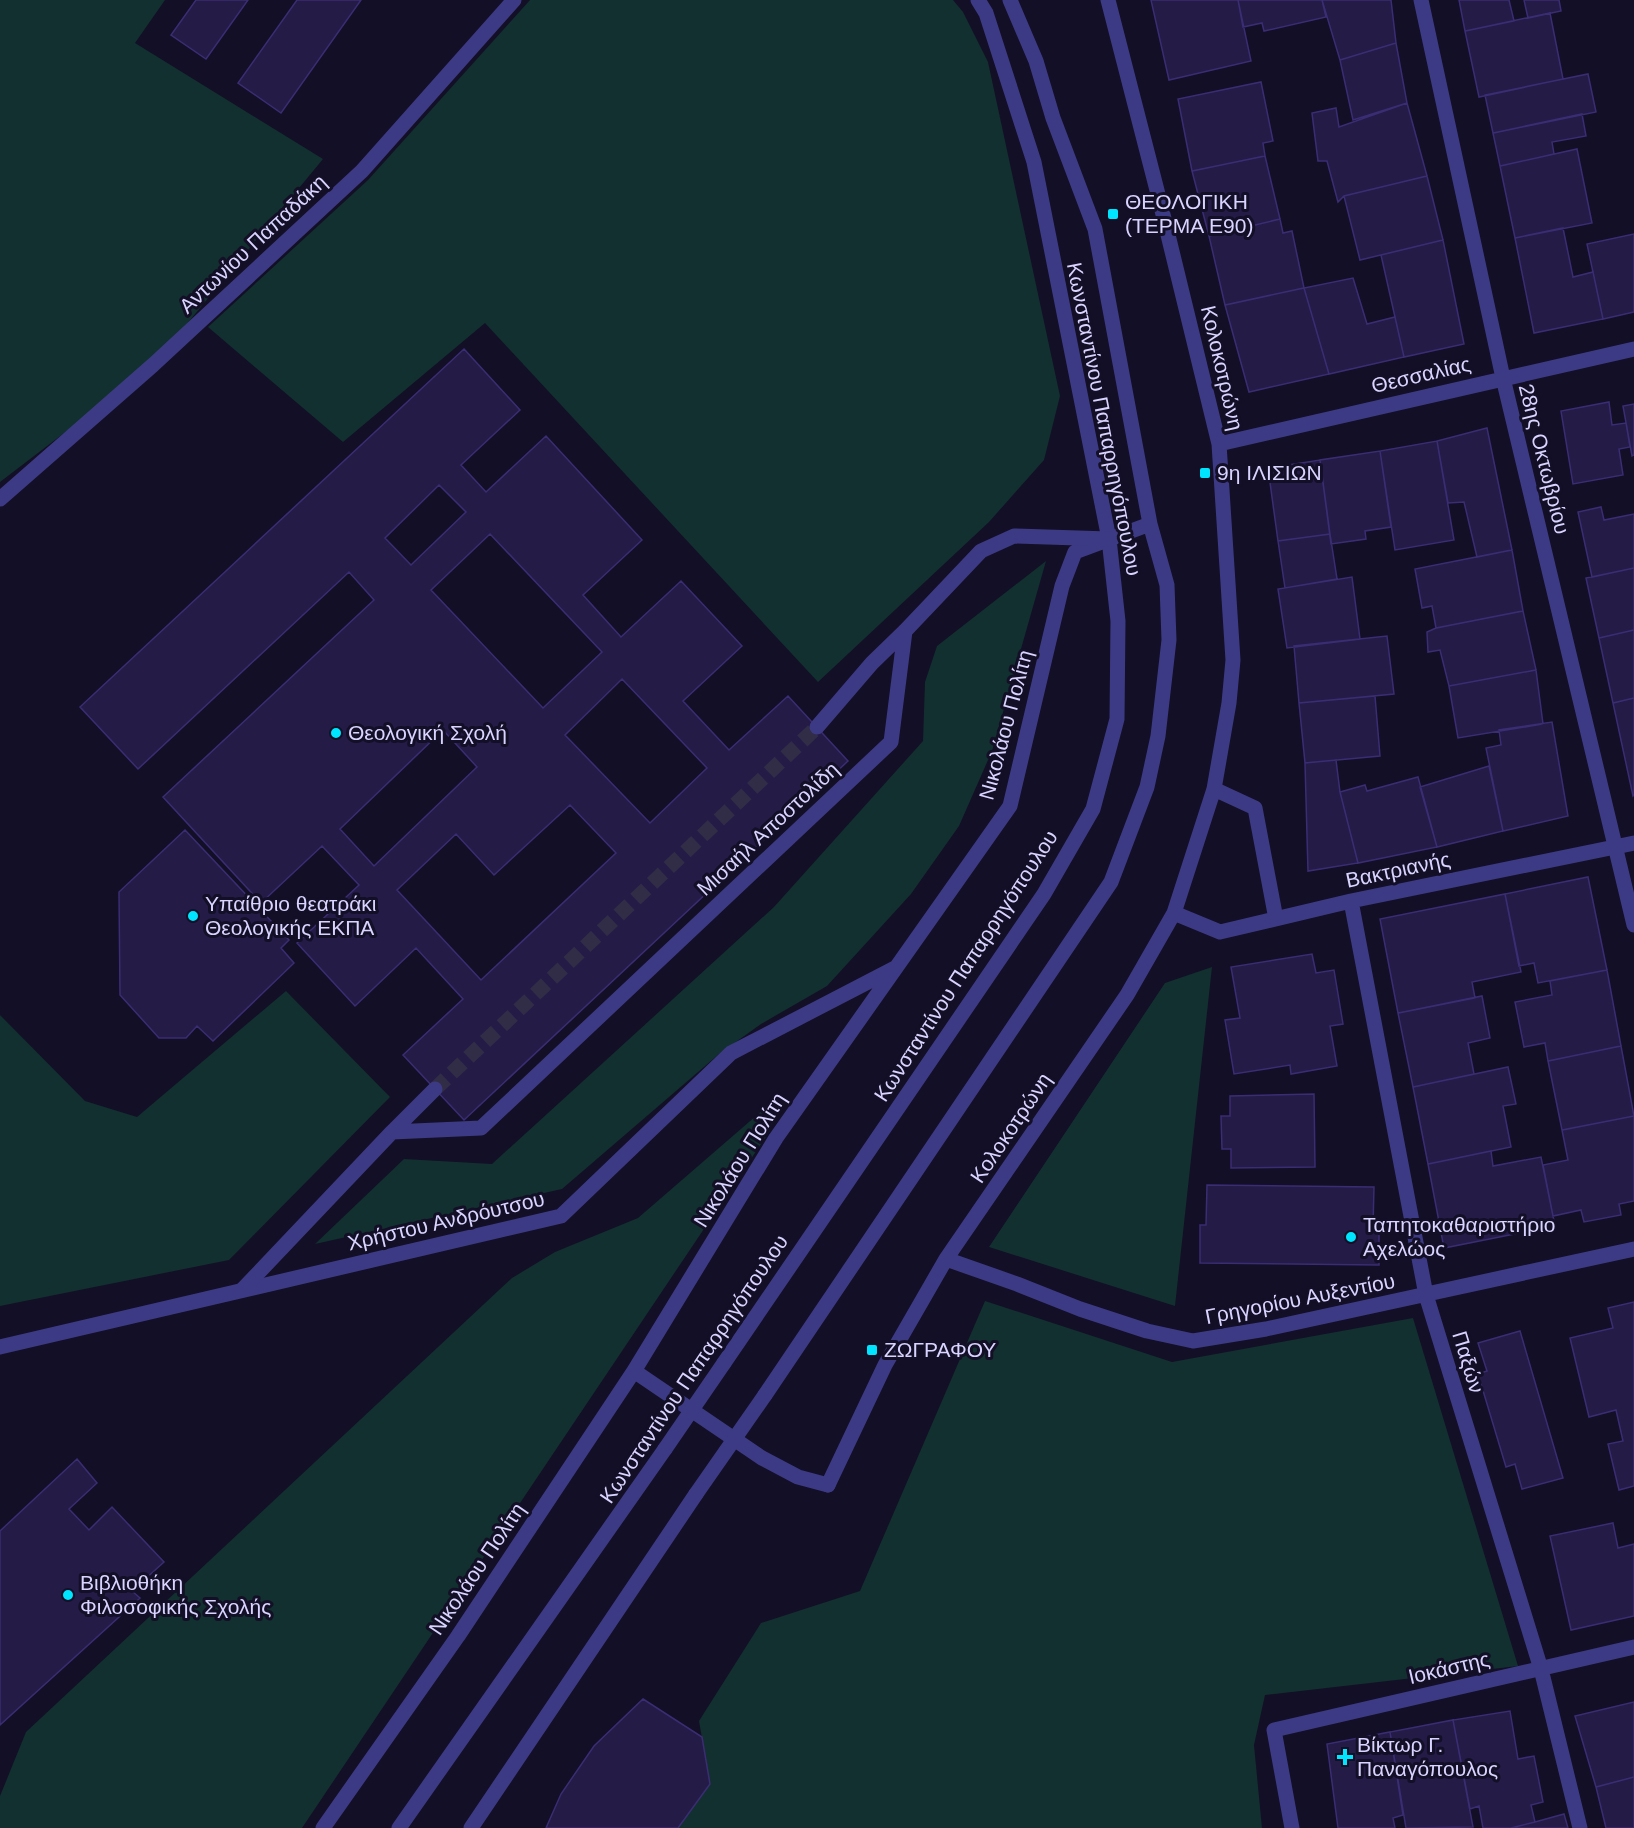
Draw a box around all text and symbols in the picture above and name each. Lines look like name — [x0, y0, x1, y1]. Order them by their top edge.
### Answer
street label: Αντωνίου Παπαδάκη — [174, 170, 331, 318]
place label: ΘΕΟΛΟΓΙΚΗ (ΤΕΡΜΑ Ε90) — [1125, 190, 1253, 237]
marker: ΘΕΟΛΟΓΙΚΗ (ΤΕΡΜΑ Ε90) — [1106, 207, 1120, 221]
street label: Κωνσταντίνου Παπαρρηγόπουλου — [1063, 260, 1146, 577]
street label: Κολοκοτρώνη — [1197, 303, 1248, 433]
street label: Θεσσαλίας — [1369, 352, 1473, 397]
street label: 28ης Οκτωβρίου — [1515, 381, 1574, 536]
place label: 9η ΙΛΙΣΙΩΝ — [1217, 461, 1322, 484]
marker: 9η ΙΛΙΣΙΩΝ — [1198, 466, 1212, 480]
street label: Νικολάου Πολίτη — [974, 647, 1037, 802]
place label: Θεολογική Σχολή — [348, 721, 507, 744]
marker: Θεολογική Σχολή — [329, 726, 343, 740]
street label: Μισαήλ Αποστολίδη — [692, 757, 843, 900]
street label: Κωνσταντίνου Παπαρρηγόπουλου — [869, 826, 1062, 1106]
street label: Βακτριανής — [1344, 847, 1452, 892]
place label: Υπαίθριο θεατράκι Θεολογικής ΕΚΠΑ — [205, 892, 377, 939]
marker: Υπαίθριο θεατράκι Θεολογικής ΕΚΠΑ — [186, 909, 200, 923]
street label: Κολοκοτρώνη — [965, 1069, 1056, 1187]
street label: Νικολάου Πολίτη — [689, 1088, 790, 1231]
street label: Χρήστου Ανδρόυτσου — [345, 1187, 547, 1254]
place label: Ταπητοκαθαριστήριο Αχελώος — [1363, 1213, 1556, 1260]
street label: Κωνσταντίνου Παπαρρηγόπουλου — [595, 1230, 792, 1507]
marker: Ταπητοκαθαριστήριο Αχελώος — [1344, 1230, 1358, 1244]
street label: Γρηγορίου Αυξεντίου — [1203, 1269, 1397, 1328]
street label: Παξών — [1448, 1328, 1489, 1396]
place label: ΖΩΓΡΑΦΟΥ — [884, 1338, 996, 1361]
marker: ΖΩΓΡΑΦΟΥ — [865, 1343, 879, 1357]
street label: Νικολάου Πολίτη — [424, 1498, 529, 1639]
place label: Βιβλιοθήκη Φιλοσοφικής Σχολής — [80, 1571, 271, 1618]
marker: Βιβλιοθήκη Φιλοσοφικής Σχολής — [61, 1588, 75, 1602]
street label: Ιοκάστης — [1406, 1647, 1492, 1688]
place label: Βίκτωρ Γ. Παναγόπουλος — [1357, 1733, 1498, 1780]
marker: Βίκτωρ Γ. Παναγόπουλος — [1338, 1750, 1352, 1764]

